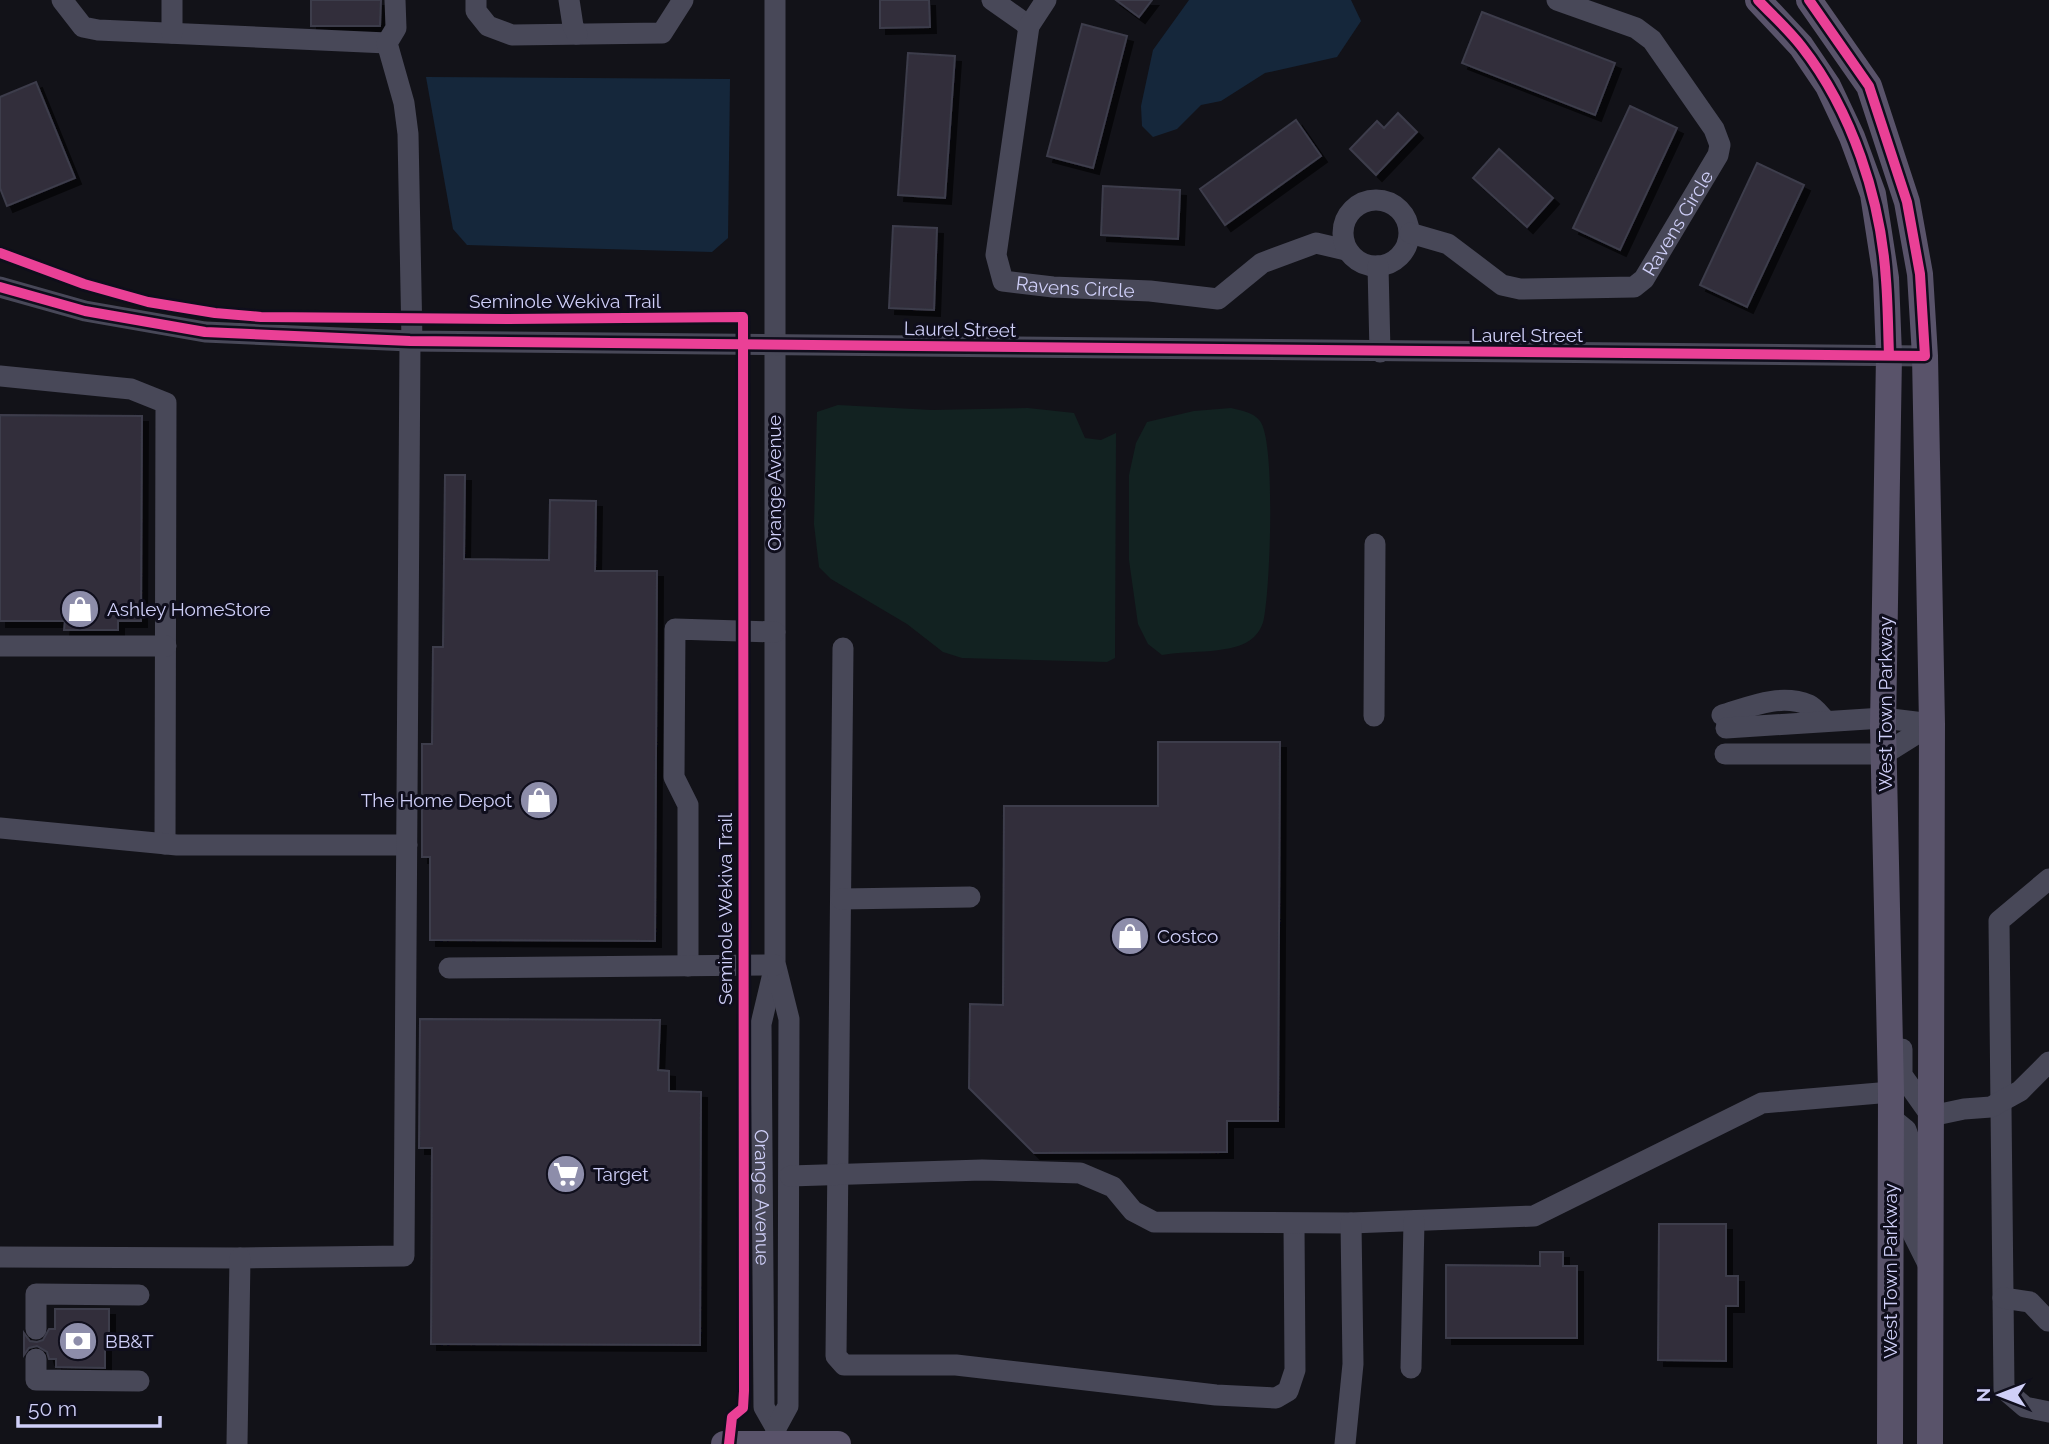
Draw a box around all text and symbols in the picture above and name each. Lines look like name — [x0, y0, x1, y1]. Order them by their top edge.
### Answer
street label: Ravens Circle — [1638, 166, 1717, 279]
street label: Ravens Circle — [1015, 272, 1135, 301]
street label: Seminole Wekiva Trail — [469, 290, 662, 312]
street label: Laurel Street — [904, 317, 1017, 341]
street label: Laurel Street — [1471, 324, 1584, 346]
street label: Orange Avenue — [763, 415, 785, 551]
shop icon: Ashley HomeStore — [59, 588, 101, 630]
place label: Ashley HomeStore — [107, 598, 271, 620]
street label: West Town Parkway — [1874, 616, 1896, 792]
shop icon: The Home Depot — [518, 779, 560, 821]
place label: The Home Depot — [361, 789, 513, 811]
street label: Seminole Wekiva Trail — [714, 812, 736, 1005]
shop icon: Costco — [1109, 915, 1151, 957]
place label: Costco — [1157, 925, 1218, 947]
street label: Orange Avenue — [751, 1129, 774, 1266]
supermarket icon: Target — [545, 1153, 587, 1195]
place label: Target — [593, 1163, 649, 1185]
street label: West Town Parkway — [1879, 1183, 1901, 1359]
bank icon: BB&T — [57, 1320, 99, 1362]
place label: BB&T — [105, 1330, 154, 1352]
north arrow — [1965, 1360, 2035, 1430]
scale bar — [18, 1384, 159, 1428]
text: N — [1972, 1388, 1994, 1402]
text: 50 m — [28, 1396, 77, 1421]

